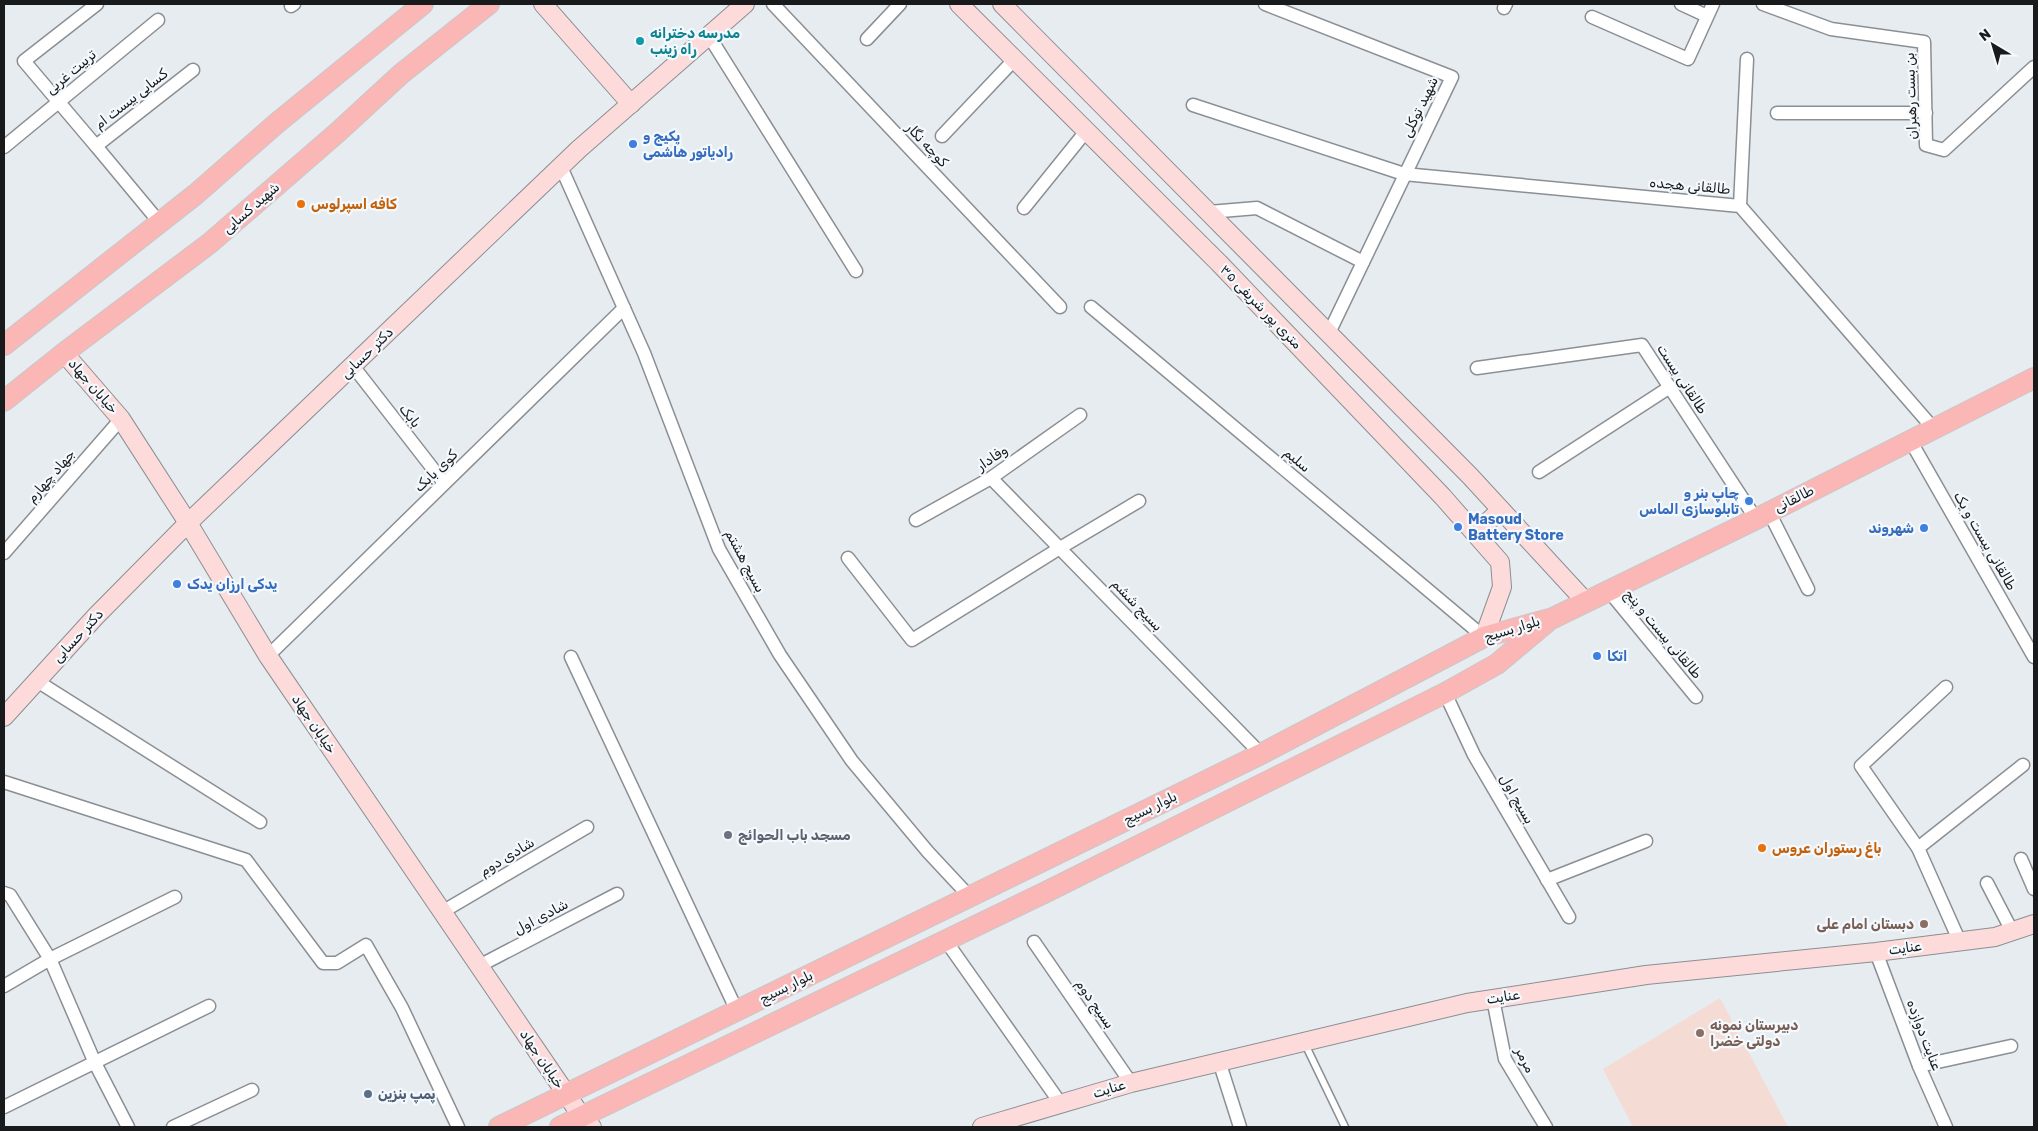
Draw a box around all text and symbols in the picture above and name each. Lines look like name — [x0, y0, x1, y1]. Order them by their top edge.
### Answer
north arrow — [1968, 20, 2018, 70]
place label: مدرسه دخترانه راه زینب — [650, 25, 740, 58]
text: N — [1976, 25, 1995, 45]
marker: مدرسه دخترانه راه زینب — [634, 35, 646, 47]
street label: تربیت غربی — [42, 46, 100, 98]
street label: بن بست رهبران — [1901, 52, 1921, 140]
street label: کسایی بیست ام — [91, 65, 172, 134]
street label: شهید توکلی — [1398, 74, 1442, 140]
street label: کوچه نگار — [902, 119, 952, 171]
place label: پکیج و رادیاتور هاشمی — [643, 128, 733, 161]
marker: پکیج و رادیاتور هاشمی — [627, 138, 639, 150]
street label: طالقانی هجده — [1649, 174, 1731, 198]
street label: شهید کسایی — [219, 178, 283, 238]
place label: کافه اسپرلوس — [311, 196, 397, 214]
marker: کافه اسپرلوس — [295, 198, 307, 210]
street label: ۳۵ متری پور شریفی — [1216, 261, 1306, 354]
street label: دکتر حسابی — [337, 324, 397, 382]
street label: طالقانی بیست — [1653, 341, 1711, 417]
street label: خیابان جهاد — [64, 355, 122, 417]
street label: بابک — [395, 401, 425, 431]
street label: وفادار — [972, 441, 1011, 475]
street label: سلیم — [1280, 444, 1314, 476]
street label: جهاد چهارم — [23, 446, 80, 507]
street label: کوی بابک — [411, 446, 462, 496]
street label: طالقانی — [1771, 482, 1817, 516]
place label: چاپ بنر و تابلوسازی الماس — [1639, 485, 1739, 518]
street label: طالقانی بیست و یک — [1950, 489, 2020, 594]
marker: چاپ بنر و تابلوسازی الماس — [1743, 495, 1755, 507]
place label: Masoud Battery Store — [1468, 511, 1564, 544]
place label: شهروند — [1869, 520, 1914, 537]
marker: Masoud Battery Store — [1452, 521, 1464, 533]
marker: شهروند — [1918, 522, 1930, 534]
street label: بسیج هشتم — [720, 527, 769, 596]
street label: بسیج ششم — [1106, 575, 1166, 636]
place label: یدکی ارزان یدک — [187, 576, 278, 593]
marker: یدکی ارزان یدک — [171, 578, 183, 590]
street label: طالقانی بیست و پنج — [1619, 586, 1706, 684]
street label: دکتر حسابی — [49, 606, 107, 666]
street label: بلوار بسیج — [1482, 612, 1543, 647]
place label: اتکا — [1607, 648, 1627, 665]
marker: اتکا — [1591, 650, 1603, 662]
street label: خیابان جهاد — [288, 691, 340, 757]
street label: بسیج اول — [1494, 771, 1538, 828]
street label: بلوار بسیج — [1120, 788, 1180, 830]
place label: مسجد باب الحوائج — [738, 827, 851, 845]
marker: مسجد باب الحوائج — [722, 829, 734, 841]
street label: شادی دوم — [476, 834, 538, 881]
place label: باغ رستوران عروس — [1772, 840, 1882, 858]
marker: باغ رستوران عروس — [1756, 842, 1768, 854]
street label: شادی اول — [511, 896, 571, 938]
place label: دبستان امام علی — [1817, 916, 1914, 934]
marker: دبستان امام علی — [1918, 918, 1930, 930]
street label: عنایت — [1887, 937, 1923, 959]
street label: بلوار بسیج — [756, 967, 816, 1009]
street label: بسيج دوم — [1070, 976, 1118, 1033]
street label: عنایت — [1485, 986, 1521, 1008]
street label: عنایت دوازده — [1903, 997, 1945, 1073]
place label: دبیرستان نمونه دولتی خضرا — [1710, 1017, 1798, 1050]
street label: خیابان جهاد — [516, 1026, 568, 1092]
marker: دبیرستان نمونه دولتی خضرا — [1694, 1027, 1706, 1039]
street label: مرمر — [1511, 1043, 1539, 1076]
street label: عنایت — [1091, 1076, 1128, 1102]
place label: پمپ بنزین — [378, 1086, 436, 1104]
marker: پمپ بنزین — [362, 1088, 374, 1100]

